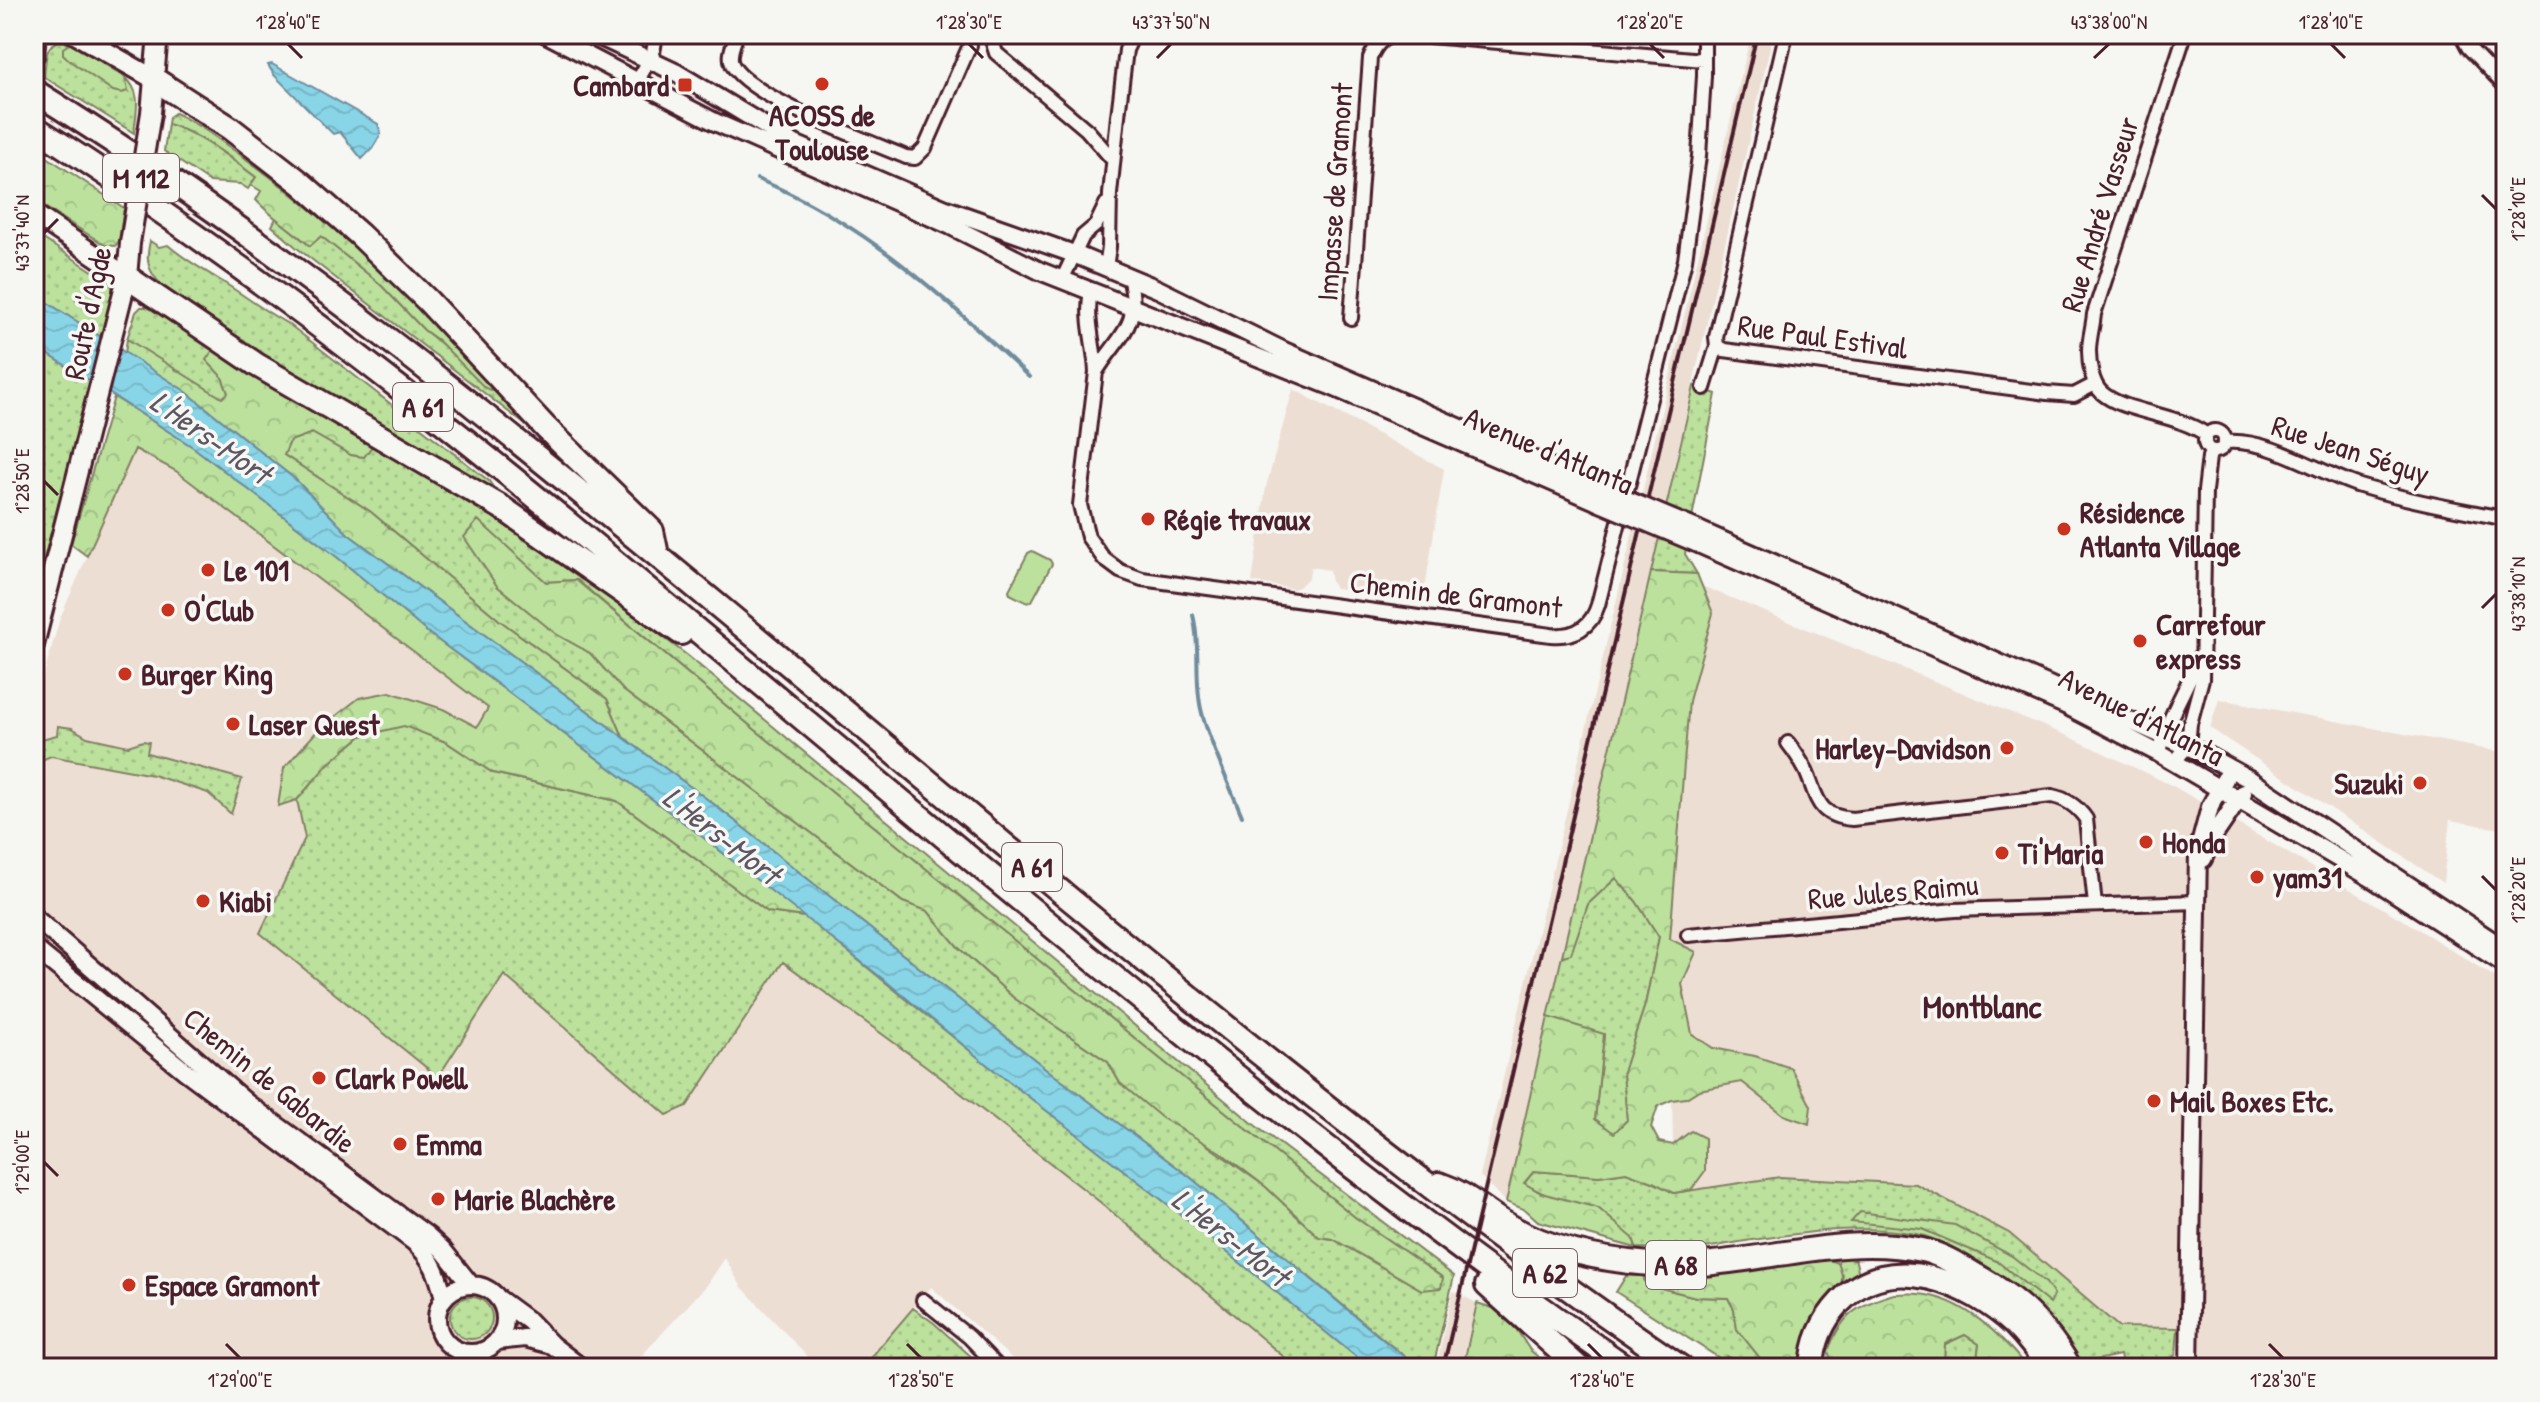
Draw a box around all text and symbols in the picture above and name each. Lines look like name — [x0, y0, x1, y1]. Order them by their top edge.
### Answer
text: 1°28'40"E — [256, 8, 320, 35]
text: 1°28'30"E — [936, 8, 1002, 35]
text: 43°37'50"N — [1132, 8, 1210, 35]
text: 1°28'20"E — [1617, 8, 1683, 35]
text: 43°38'00"N — [2071, 8, 2147, 35]
text: 1°28'10"E — [2299, 8, 2363, 35]
place label: Cambard — [573, 65, 669, 105]
marker: ACOSS de Toulouse — [813, 75, 831, 93]
marker: Cambard — [676, 76, 694, 94]
street label: Impasse de Gramont — [1306, 81, 1362, 302]
place label: ACOSS de Toulouse — [769, 95, 875, 169]
street label: Rue André Vasseur — [2050, 111, 2148, 316]
road number: M 112 — [103, 154, 179, 202]
text: 1°28'10"E — [2504, 177, 2531, 241]
text: 43°37'40"N — [8, 195, 35, 271]
street label: Route d'Agde — [53, 243, 121, 383]
street label: Rue Paul Estival — [1735, 304, 1911, 368]
water label: L'Hers-Mort — [142, 380, 284, 497]
road number: A 61 — [393, 383, 453, 431]
street label: Avenue d'Atlanta — [1458, 396, 1640, 504]
street label: Rue Jean Séguy — [2267, 405, 2435, 493]
text: 1°28'50"E — [8, 448, 35, 514]
place label: Résidence Atlanta Village — [2080, 492, 2241, 567]
place label: Régie travaux — [1164, 499, 1311, 540]
marker: Régie travaux — [1139, 510, 1157, 528]
marker: Résidence Atlanta Village — [2055, 520, 2073, 538]
place label: Le 101 — [224, 550, 289, 590]
text: 43°38'10"N — [2504, 557, 2531, 631]
marker: Le 101 — [199, 561, 217, 579]
street label: Chemin de Gramont — [1348, 561, 1565, 627]
place label: O'Club — [184, 590, 254, 630]
marker: O'Club — [159, 601, 177, 619]
place label: Carrefour express — [2156, 604, 2266, 679]
marker: Carrefour express — [2131, 632, 2149, 650]
place label: Burger King — [141, 654, 273, 695]
street label: Avenue d'Atlanta — [2053, 657, 2231, 775]
marker: Burger King — [116, 665, 134, 683]
place label: Laser Quest — [249, 704, 381, 744]
marker: Laser Quest — [224, 715, 242, 733]
place label: Harley-Davidson — [1815, 728, 1991, 769]
marker: Harley-Davidson — [1998, 739, 2016, 757]
place label: Suzuki — [2334, 763, 2404, 803]
marker: Suzuki — [2411, 774, 2429, 792]
water label: L'Hers-Mort — [655, 776, 793, 897]
place label: Honda — [2162, 822, 2225, 862]
place label: Ti'Maria — [2017, 833, 2104, 873]
marker: Honda — [2137, 833, 2155, 851]
road number: A 61 — [1002, 843, 1062, 891]
marker: Ti'Maria — [1993, 844, 2011, 862]
place label: yam31 — [2273, 857, 2342, 898]
text: 1°28'20"E — [2504, 857, 2531, 923]
street label: Rue Jules Raimu — [1806, 864, 1980, 918]
marker: yam31 — [2248, 868, 2266, 886]
place label: Kiabi — [219, 881, 272, 921]
marker: Kiabi — [194, 892, 212, 910]
district label: Montblanc — [1923, 985, 2042, 1028]
street label: Chemin de Gabardie — [175, 998, 365, 1162]
place label: Clark Powell — [335, 1058, 468, 1098]
marker: Clark Powell — [310, 1069, 328, 1087]
place label: Mail Boxes Etc. — [2170, 1081, 2334, 1121]
marker: Mail Boxes Etc. — [2145, 1092, 2163, 1110]
place label: Emma — [416, 1124, 482, 1164]
text: 1°29'00"E — [8, 1129, 35, 1194]
marker: Emma — [391, 1135, 409, 1153]
water label: L'Hers-Mort — [1164, 1178, 1302, 1299]
place label: Marie Blachère — [454, 1179, 615, 1219]
marker: Marie Blachère — [429, 1190, 447, 1208]
road number: A 68 — [1646, 1241, 1706, 1289]
road number: A 62 — [1513, 1249, 1577, 1297]
place label: Espace Gramont — [145, 1265, 321, 1306]
marker: Espace Gramont — [120, 1276, 138, 1294]
text: 1°29'00"E — [208, 1366, 273, 1393]
text: 1°28'50"E — [888, 1366, 954, 1393]
text: 1°28'40"E — [1570, 1366, 1634, 1393]
text: 1°28'30"E — [2250, 1366, 2316, 1393]

